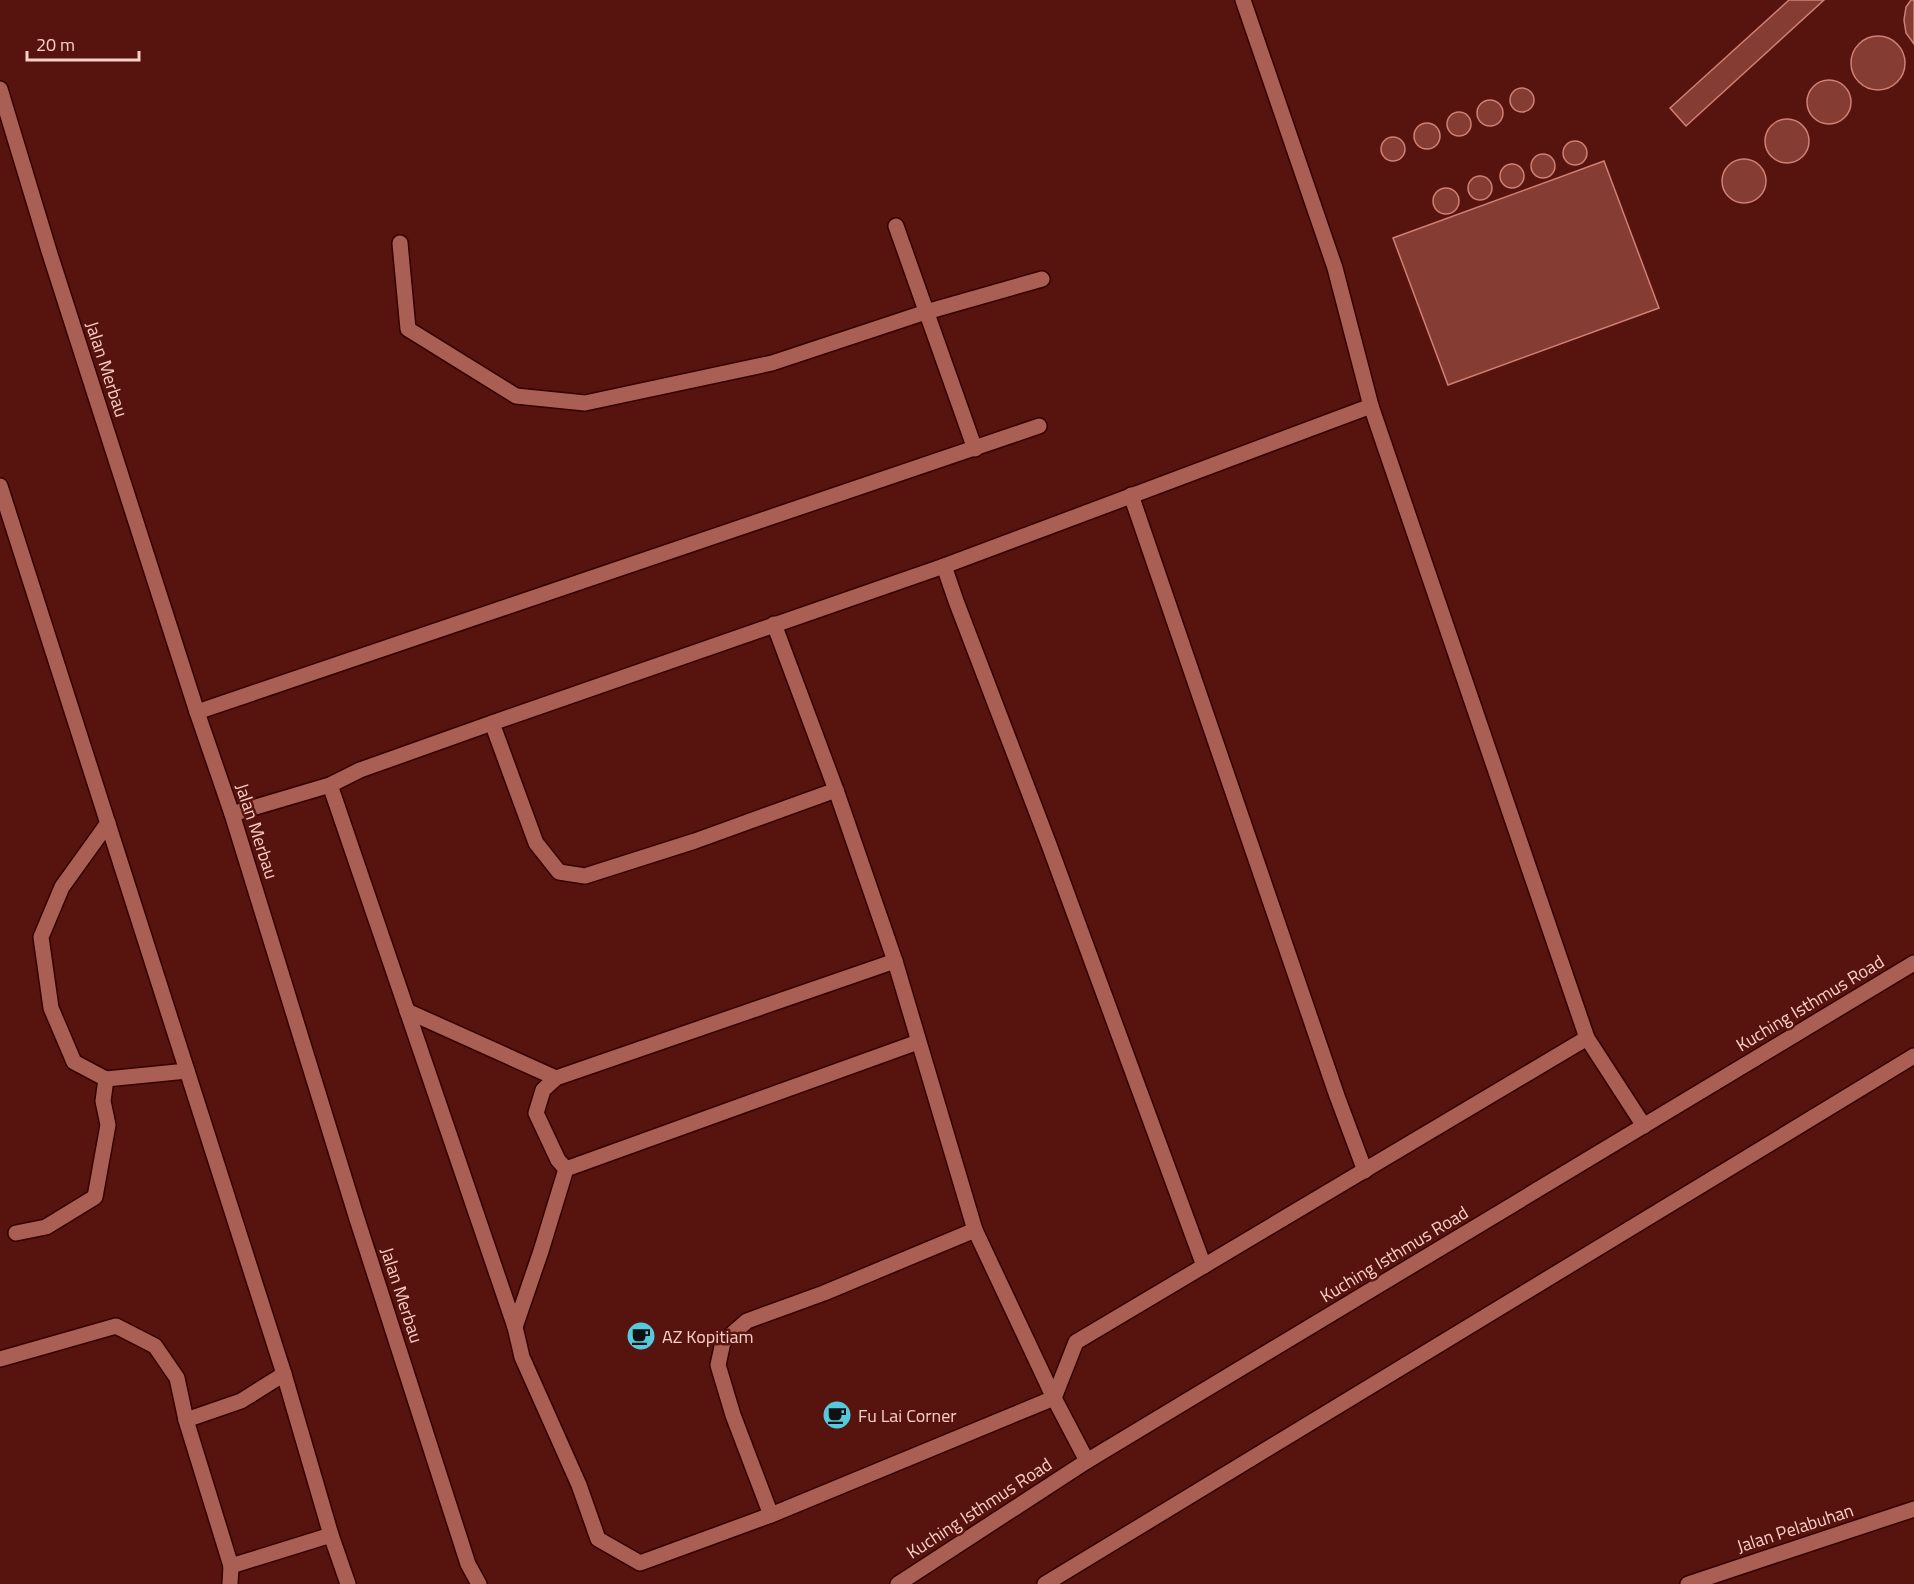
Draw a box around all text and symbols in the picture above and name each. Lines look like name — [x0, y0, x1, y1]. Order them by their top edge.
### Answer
scale bar — [27, 24, 140, 62]
text: 20 m — [36, 31, 75, 58]
street label: Jalan Merbau — [79, 318, 135, 420]
street label: Jalan Merbau — [229, 780, 285, 882]
street label: Kuching Isthmus Road — [1731, 948, 1889, 1058]
street label: Kuching Isthmus Road — [1315, 1199, 1473, 1309]
street label: Jalan Merbau — [374, 1244, 430, 1346]
cafe icon: AZ Kopitiam — [625, 1320, 657, 1352]
place label: AZ Kopitiam — [662, 1323, 754, 1350]
cafe icon: Fu Lai Corner — [821, 1399, 853, 1431]
place label: Fu Lai Corner — [858, 1402, 957, 1429]
street label: Kuching Isthmus Road — [901, 1451, 1057, 1565]
street label: Jalan Pelabuhan — [1733, 1496, 1857, 1560]

